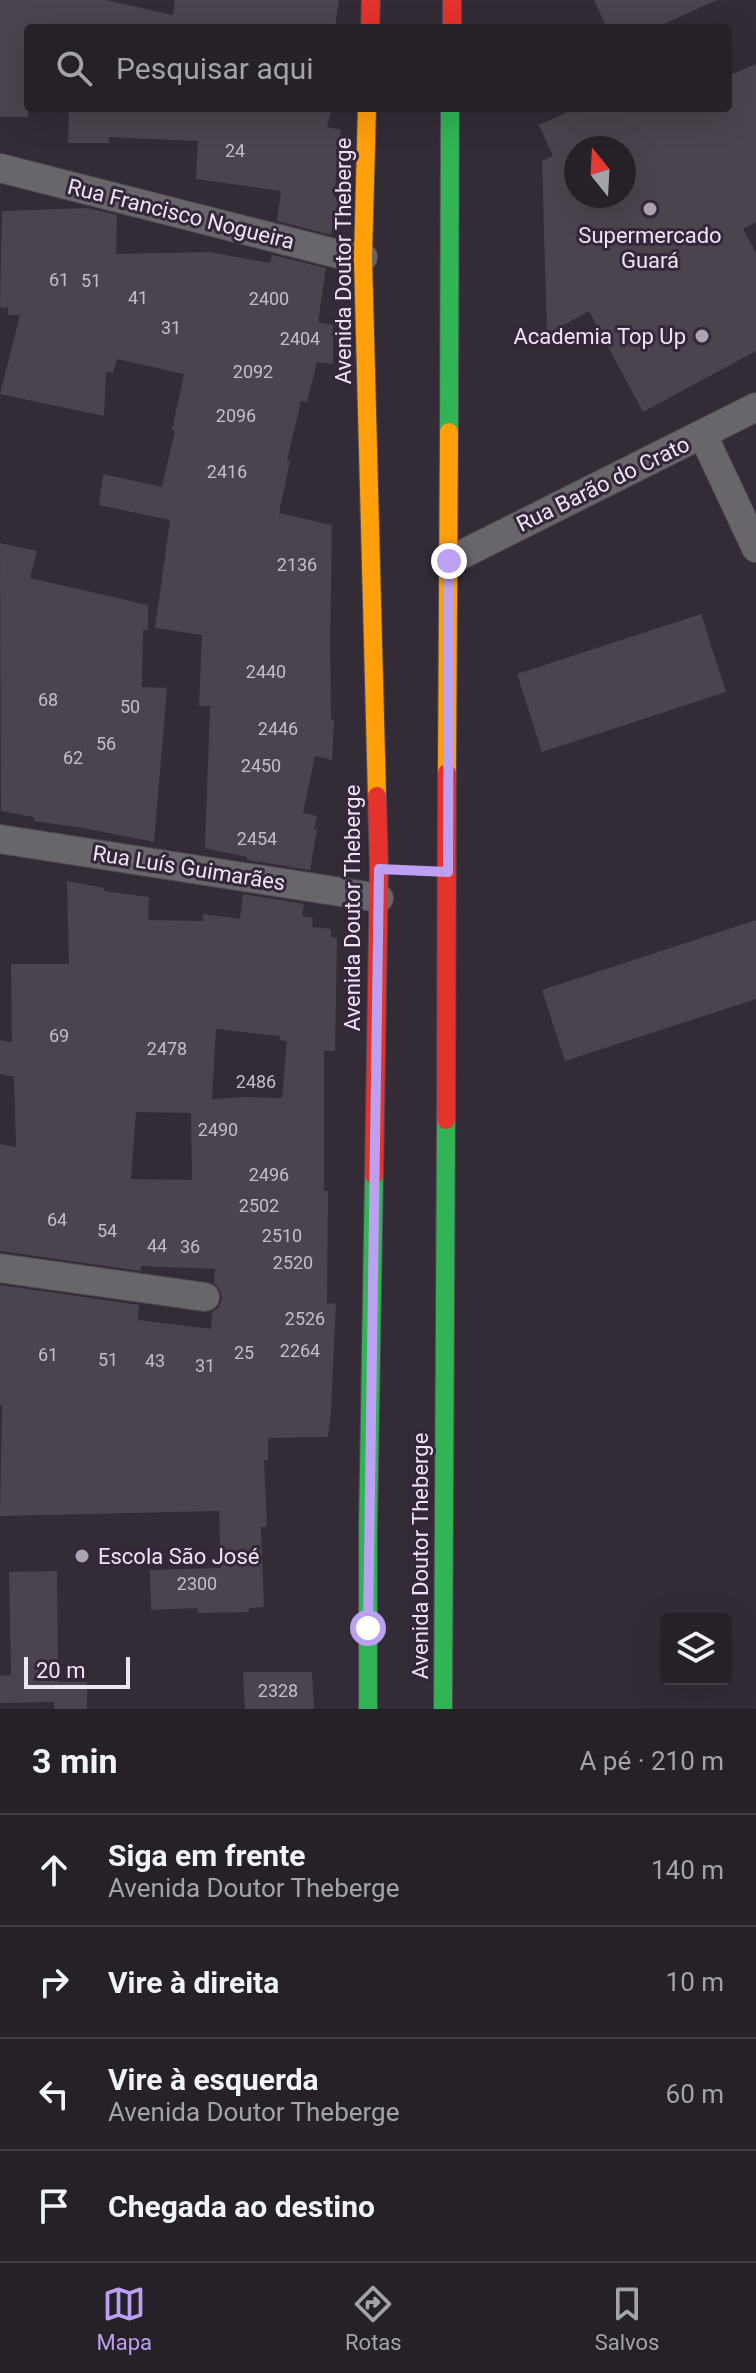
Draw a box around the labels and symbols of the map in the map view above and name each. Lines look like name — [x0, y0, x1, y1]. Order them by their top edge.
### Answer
north arrow — [564, 136, 636, 208]
street label: Avenida Doutor Theberge — [331, 138, 356, 384]
house number: 24 — [225, 140, 245, 161]
street label: Rua Francisco Nogueira — [65, 174, 297, 254]
marker: Supermercado Guará — [641, 200, 659, 218]
place label: Supermercado Guará — [578, 223, 722, 273]
house number: 61 — [49, 269, 69, 290]
house number: 51 — [81, 270, 101, 291]
house number: 41 — [128, 287, 148, 308]
house number: 2400 — [249, 288, 289, 309]
house number: 31 — [161, 317, 181, 338]
place label: Academia Top Up — [513, 324, 686, 349]
marker: Academia Top Up — [693, 327, 711, 345]
house number: 2404 — [280, 328, 320, 349]
house number: 2092 — [233, 361, 273, 382]
house number: 2096 — [216, 405, 256, 426]
street label: Rua Barão do Crato — [513, 431, 693, 537]
house number: 2416 — [207, 461, 247, 482]
route end — [431, 543, 467, 579]
house number: 2136 — [277, 554, 317, 575]
house number: 2440 — [246, 661, 286, 682]
house number: 68 — [38, 689, 58, 710]
house number: 50 — [120, 696, 140, 717]
house number: 2446 — [258, 718, 298, 739]
house number: 56 — [96, 733, 116, 754]
house number: 62 — [63, 747, 83, 768]
house number: 2450 — [241, 755, 281, 776]
street label: Avenida Doutor Theberge — [340, 785, 365, 1031]
house number: 2454 — [237, 828, 277, 849]
street label: Rua Luís Guimarães — [91, 840, 287, 896]
house number: 69 — [49, 1025, 69, 1046]
house number: 2478 — [147, 1038, 187, 1059]
house number: 2486 — [236, 1071, 276, 1092]
house number: 2490 — [198, 1119, 238, 1140]
house number: 2496 — [249, 1164, 289, 1185]
house number: 2502 — [239, 1195, 279, 1216]
house number: 64 — [47, 1209, 67, 1230]
house number: 54 — [97, 1220, 117, 1241]
house number: 2510 — [262, 1225, 302, 1246]
house number: 44 — [147, 1235, 167, 1256]
house number: 36 — [180, 1236, 200, 1257]
house number: 2520 — [273, 1252, 313, 1273]
house number: 2526 — [285, 1308, 325, 1329]
house number: 2264 — [280, 1340, 320, 1361]
house number: 25 — [234, 1342, 254, 1363]
house number: 61 — [38, 1344, 58, 1365]
house number: 51 — [98, 1349, 118, 1370]
house number: 43 — [145, 1350, 165, 1371]
house number: 31 — [195, 1355, 215, 1376]
street label: Avenida Doutor Theberge — [408, 1433, 433, 1679]
place label: Escola São José — [98, 1544, 259, 1569]
marker: Escola São José — [73, 1547, 91, 1565]
house number: 2300 — [177, 1573, 217, 1594]
route start — [350, 1610, 386, 1646]
scale bar — [24, 1653, 130, 1689]
house number: 2328 — [258, 1680, 298, 1701]

